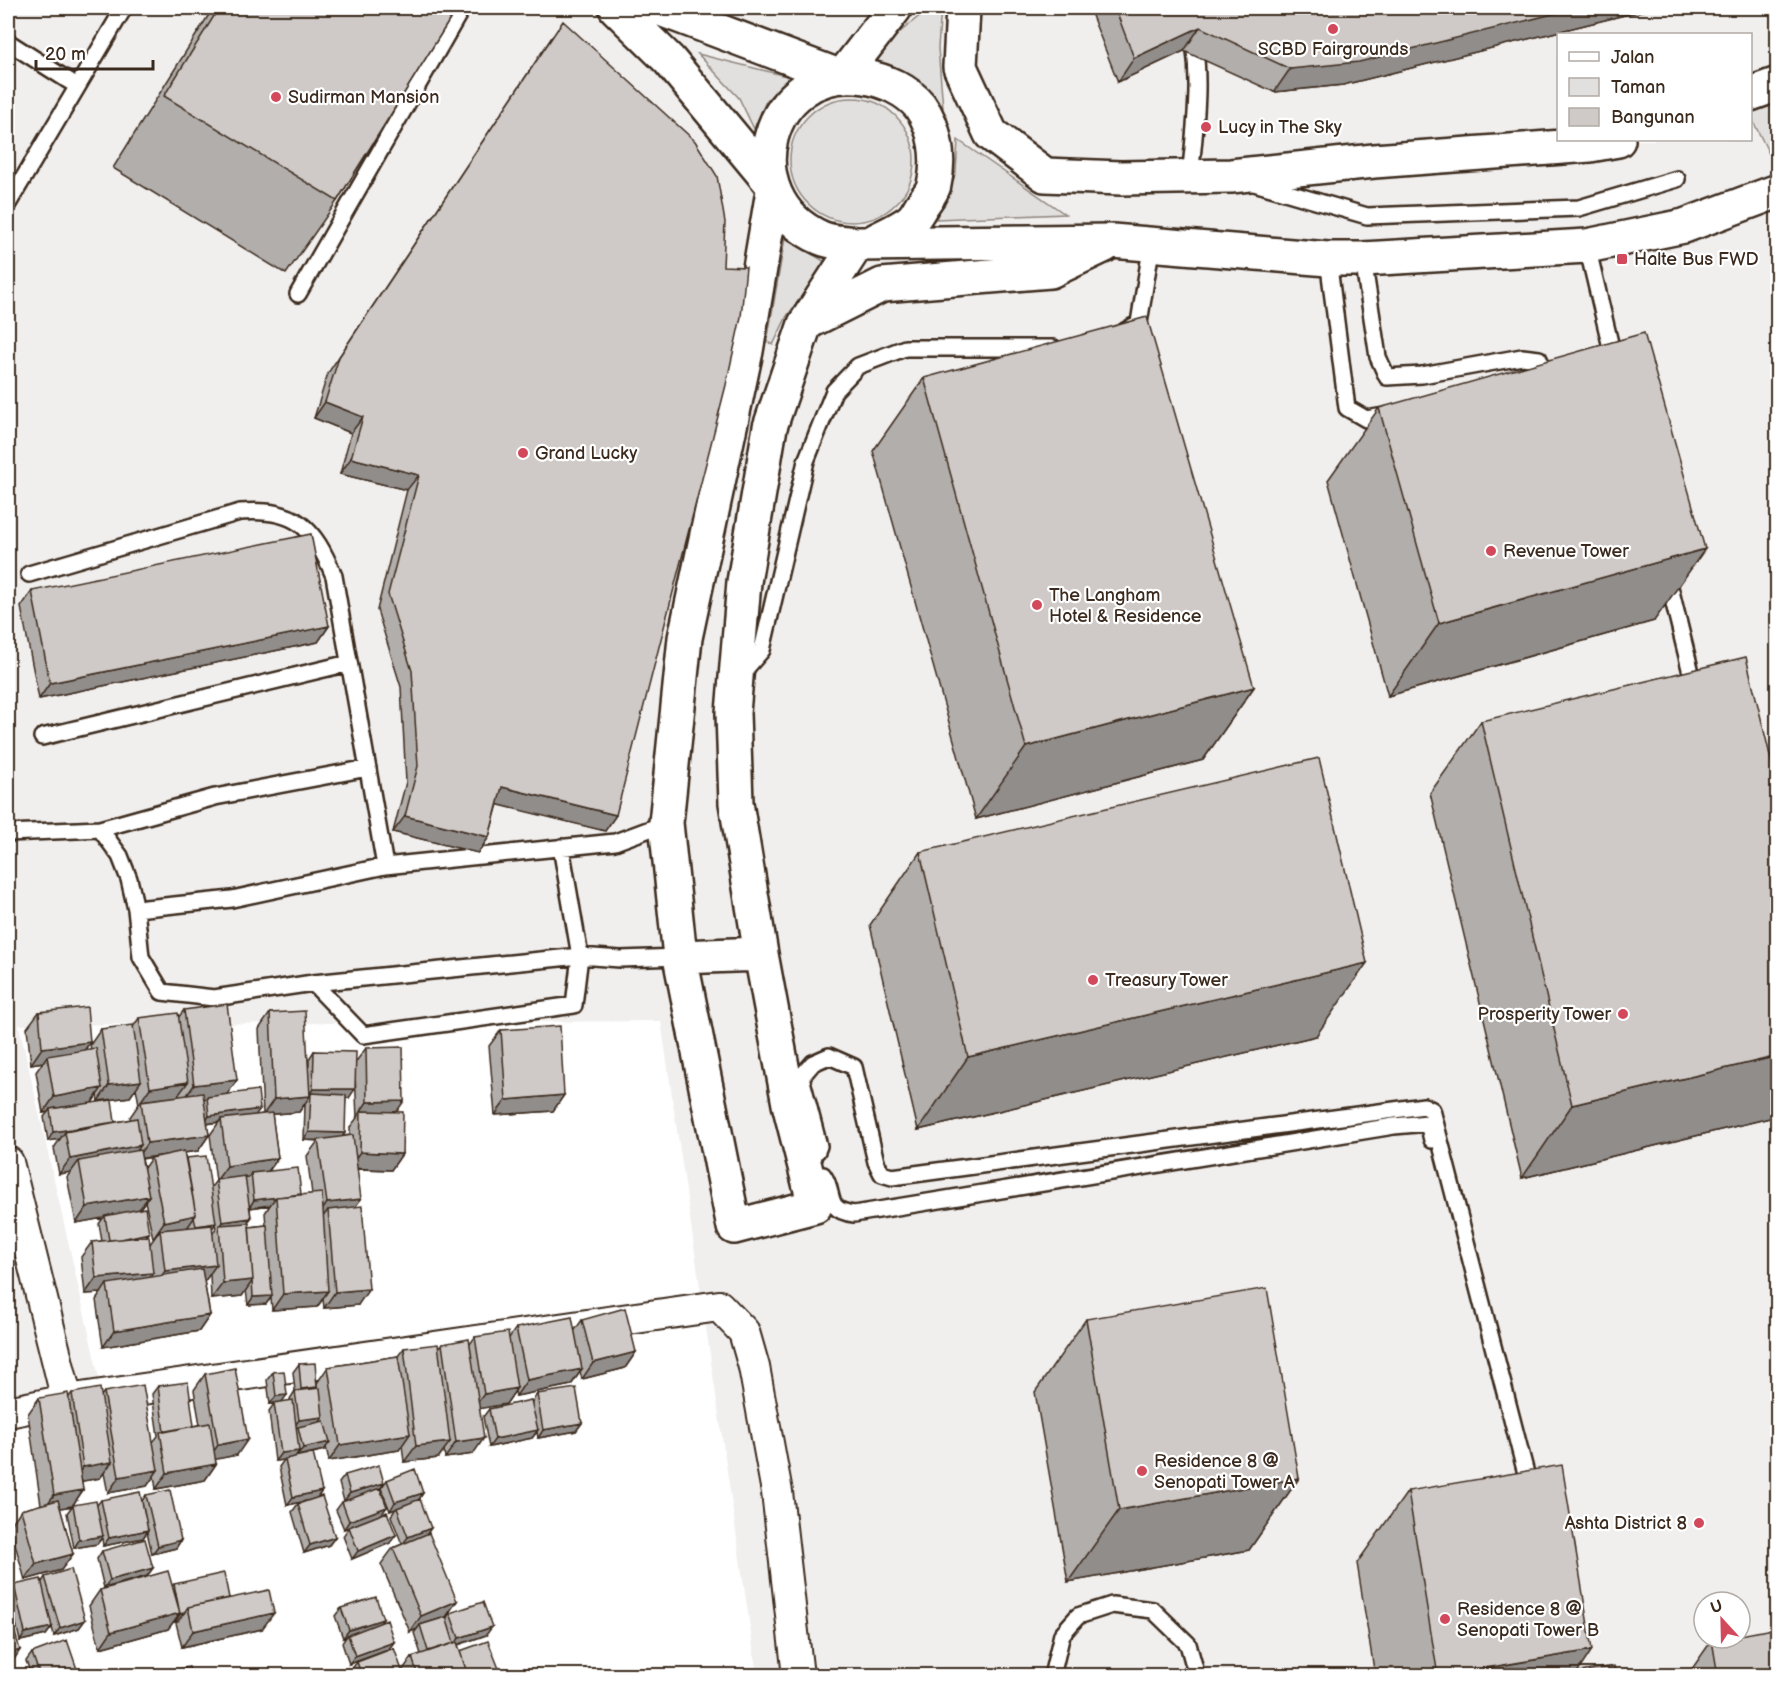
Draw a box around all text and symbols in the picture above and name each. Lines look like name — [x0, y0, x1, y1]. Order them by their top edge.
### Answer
marker: SCBD Fairgrounds — [1326, 22, 1340, 36]
scale bar — [36, 33, 153, 71]
legend — [1557, 33, 1752, 141]
place label: SCBD Fairgrounds — [1258, 39, 1408, 60]
text: 20 m — [45, 44, 86, 65]
text: Jalan — [1611, 47, 1654, 68]
text: Taman — [1611, 77, 1665, 98]
place label: Sudirman Mansion — [288, 87, 439, 108]
marker: Sudirman Mansion — [269, 90, 283, 104]
text: Bangunan — [1611, 107, 1695, 128]
place label: Lucy in The Sky — [1218, 117, 1343, 138]
marker: Lucy in The Sky — [1199, 120, 1213, 134]
place label: Halte Bus FWD — [1634, 249, 1759, 270]
marker: Halte Bus FWD — [1615, 252, 1629, 266]
place label: Grand Lucky — [535, 443, 638, 464]
marker: Grand Lucky — [516, 446, 530, 460]
place label: Revenue Tower — [1503, 541, 1629, 562]
marker: Revenue Tower — [1484, 544, 1498, 558]
place label: The Langham Hotel & Residence — [1049, 585, 1202, 627]
marker: The Langham Hotel & Residence — [1030, 598, 1044, 612]
place label: Treasury Tower — [1105, 970, 1228, 991]
marker: Treasury Tower — [1086, 973, 1100, 987]
place label: Prosperity Tower — [1478, 1004, 1611, 1025]
marker: Prosperity Tower — [1616, 1007, 1630, 1021]
place label: Residence 8 @ Senopati Tower A — [1154, 1451, 1295, 1493]
marker: Residence 8 @ Senopati Tower A — [1135, 1464, 1149, 1478]
place label: Ashta District 8 — [1565, 1513, 1687, 1534]
marker: Ashta District 8 — [1692, 1516, 1706, 1530]
north arrow — [1692, 1590, 1752, 1650]
text: U — [1708, 1597, 1726, 1618]
place label: Residence 8 @ Senopati Tower B — [1457, 1599, 1599, 1641]
marker: Residence 8 @ Senopati Tower B — [1438, 1612, 1452, 1626]

